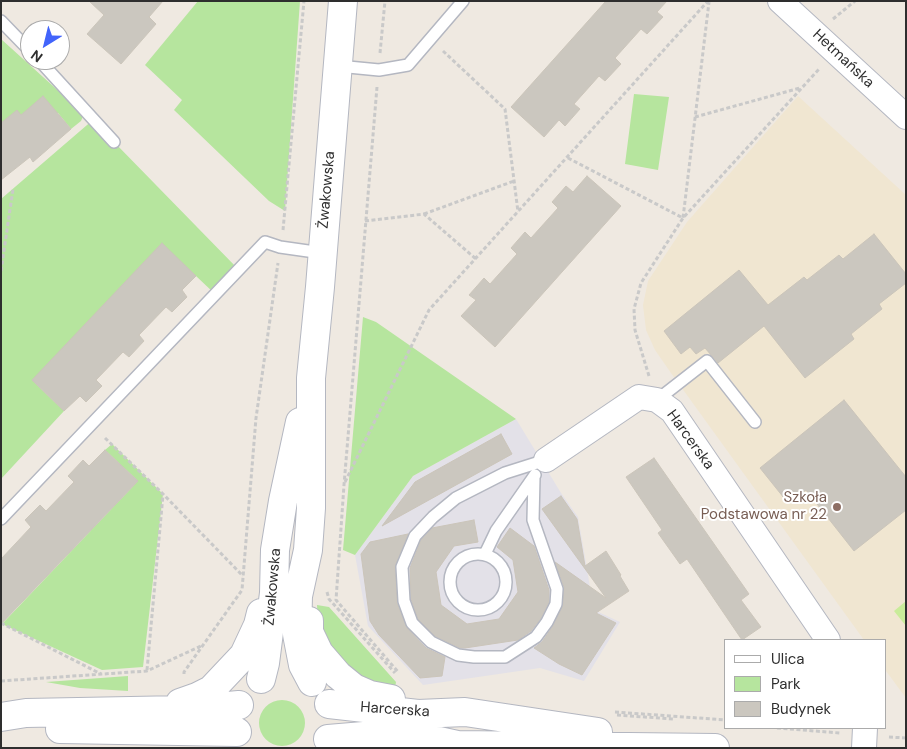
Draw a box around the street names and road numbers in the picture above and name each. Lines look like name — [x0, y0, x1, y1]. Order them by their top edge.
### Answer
street label: Hetmańska — [808, 26, 878, 92]
street label: Żwakowska — [315, 151, 339, 229]
street label: Harcerska — [662, 407, 718, 473]
street label: Żwakowska — [261, 548, 285, 626]
street label: Harcerska — [360, 699, 430, 721]

